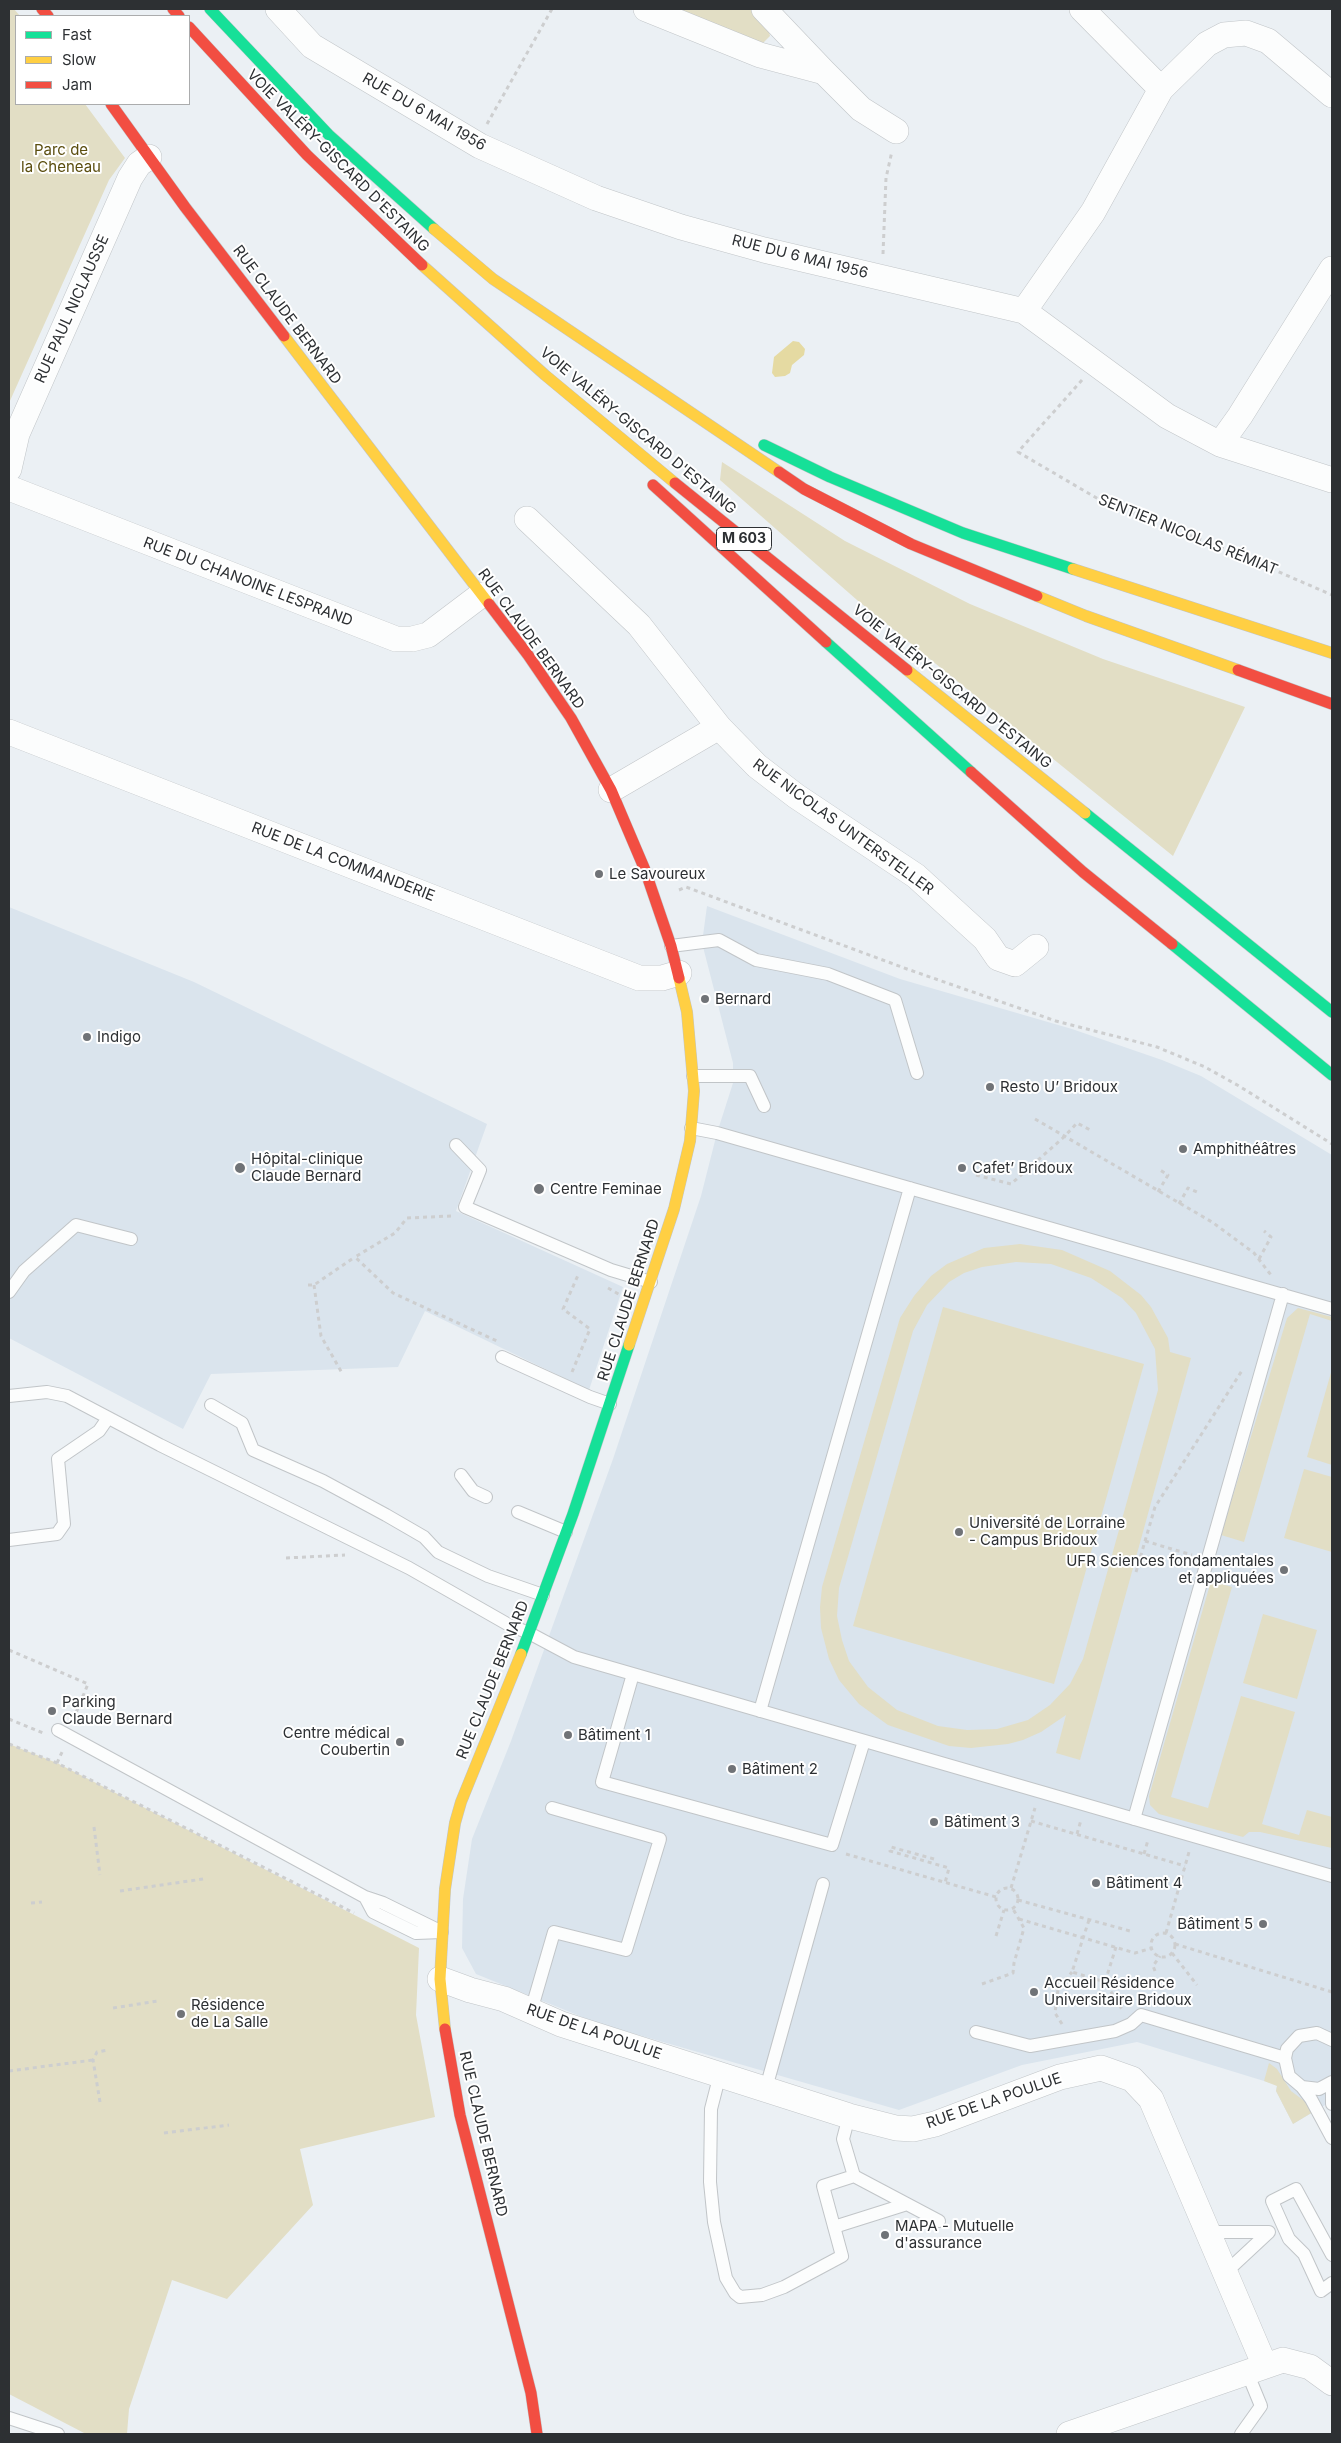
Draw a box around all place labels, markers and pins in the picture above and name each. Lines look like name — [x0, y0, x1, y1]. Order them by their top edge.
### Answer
place label: Le Savoureux — [609, 865, 705, 883]
marker: Le Savoureux — [593, 868, 605, 880]
place label: Bernard — [715, 990, 771, 1008]
marker: Bernard — [699, 993, 711, 1005]
place label: Indigo — [97, 1028, 141, 1046]
marker: Indigo — [81, 1031, 93, 1043]
place label: Resto U’ Bridoux — [1000, 1078, 1118, 1096]
marker: Resto U’ Bridoux — [984, 1081, 996, 1093]
place label: Amphithéâtres — [1193, 1140, 1296, 1158]
marker: Amphithéâtres — [1177, 1143, 1189, 1155]
place label: Hôpital-clinique Claude Bernard — [251, 1150, 363, 1185]
place label: Cafet’ Bridoux — [972, 1159, 1073, 1177]
marker: Hôpital-clinique Claude Bernard — [233, 1161, 247, 1175]
marker: Cafet’ Bridoux — [956, 1162, 968, 1174]
place label: Centre Feminae — [550, 1180, 662, 1198]
marker: Centre Feminae — [532, 1182, 546, 1196]
place label: Université de Lorraine - Campus Bridoux — [969, 1514, 1125, 1549]
marker: Université de Lorraine - Campus Bridoux — [953, 1526, 965, 1538]
place label: UFR Sciences fondamentales et appliquées — [1066, 1552, 1274, 1587]
marker: UFR Sciences fondamentales et appliquées — [1278, 1564, 1290, 1576]
place label: Parking Claude Bernard — [62, 1693, 172, 1728]
marker: Parking Claude Bernard — [46, 1705, 58, 1717]
place label: Centre médical Coubertin — [283, 1724, 390, 1759]
place label: Bâtiment 1 — [578, 1726, 651, 1744]
marker: Bâtiment 1 — [562, 1729, 574, 1741]
marker: Centre médical Coubertin — [394, 1736, 406, 1748]
place label: Bâtiment 2 — [742, 1760, 818, 1778]
marker: Bâtiment 2 — [726, 1763, 738, 1775]
place label: Bâtiment 3 — [944, 1813, 1020, 1831]
marker: Bâtiment 3 — [928, 1816, 940, 1828]
place label: Bâtiment 4 — [1106, 1874, 1182, 1892]
marker: Bâtiment 4 — [1090, 1877, 1102, 1889]
place label: Bâtiment 5 — [1177, 1915, 1253, 1933]
marker: Bâtiment 5 — [1257, 1918, 1269, 1930]
place label: Accueil Résidence Universitaire Bridoux — [1044, 1974, 1192, 2009]
marker: Accueil Résidence Universitaire Bridoux — [1028, 1986, 1040, 1998]
place label: Résidence de La Salle — [191, 1996, 268, 2031]
marker: Résidence de La Salle — [175, 2008, 187, 2020]
place label: MAPA - Mutuelle d'assurance — [895, 2217, 1014, 2252]
marker: MAPA - Mutuelle d'assurance — [879, 2229, 891, 2241]

